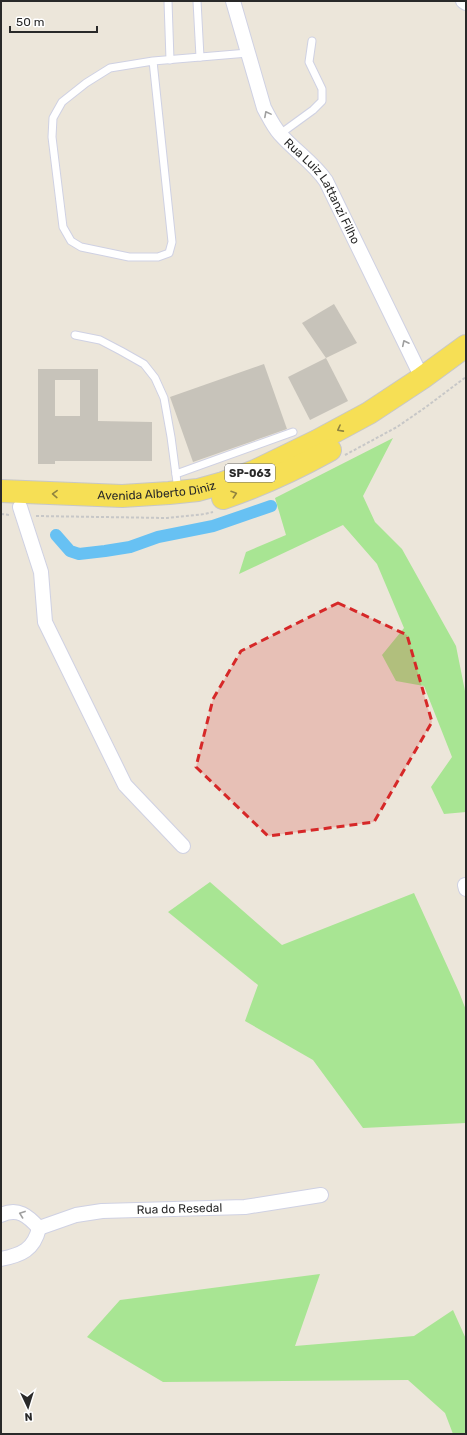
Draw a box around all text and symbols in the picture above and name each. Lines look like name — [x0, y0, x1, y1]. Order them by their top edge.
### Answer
scale bar — [10, 8, 97, 34]
text: 50 m — [16, 15, 44, 29]
one-way arrow — [265, 111, 272, 118]
street label: Rua Luiz Lattanzi Filho — [281, 136, 363, 246]
one-way arrow — [402, 340, 410, 348]
one-way arrow — [337, 424, 344, 431]
road number: SP-063 — [225, 464, 275, 482]
street label: Avenida Alberto Diniz — [97, 478, 217, 503]
one-way arrow — [52, 490, 58, 498]
one-way arrow — [231, 491, 238, 499]
street label: Rua do Resedal — [136, 1201, 223, 1217]
one-way arrow — [19, 1211, 26, 1219]
north arrow — [8, 1387, 48, 1427]
text: N — [24, 1410, 33, 1423]

